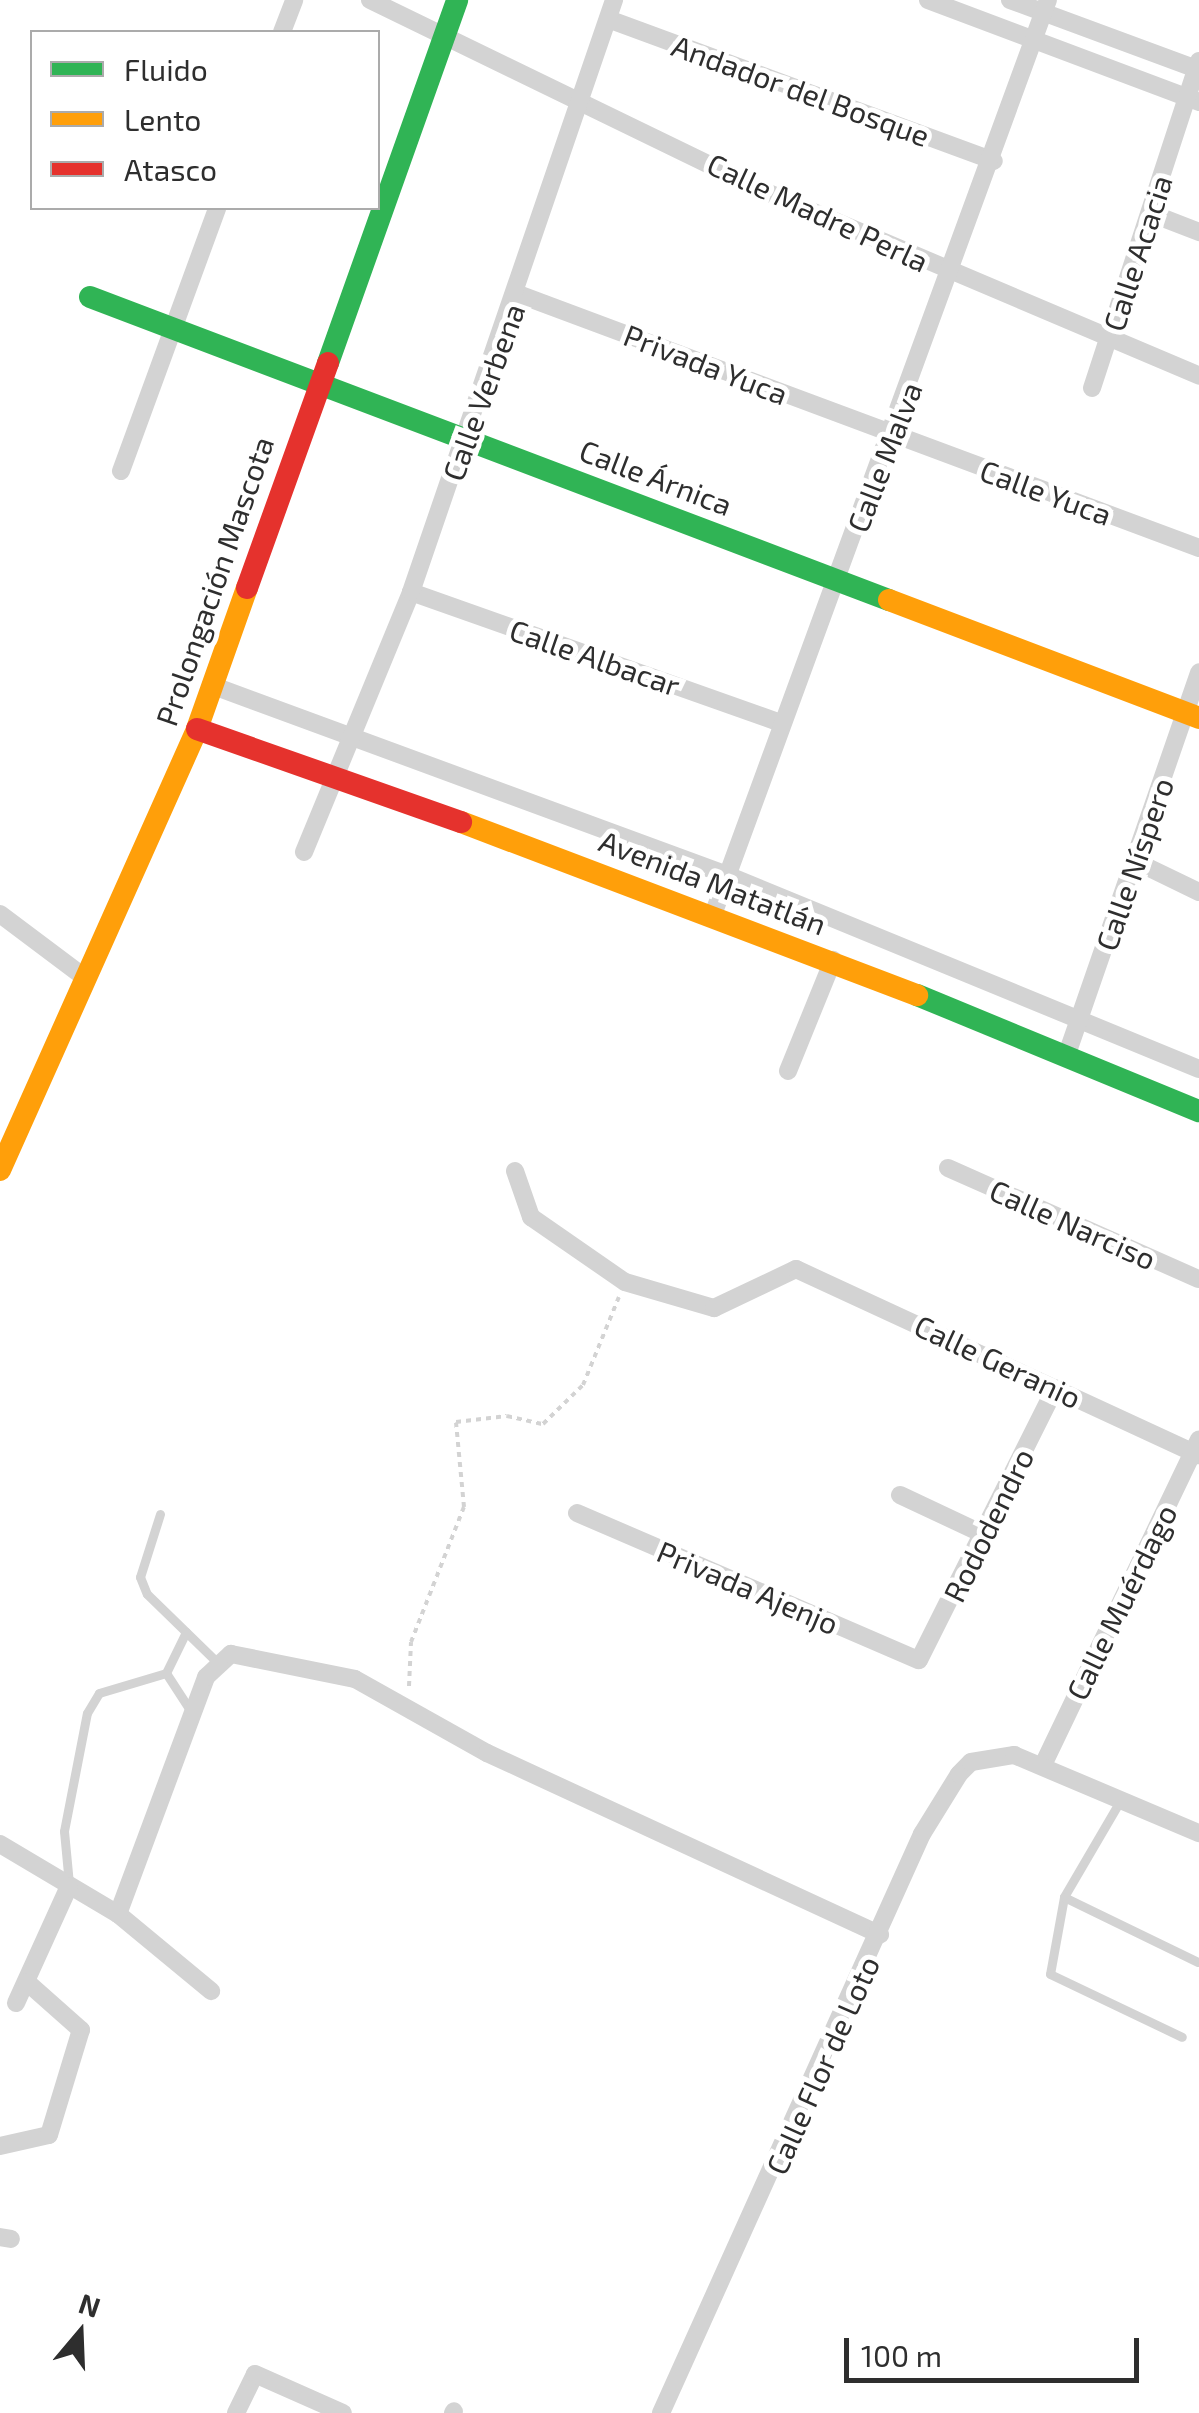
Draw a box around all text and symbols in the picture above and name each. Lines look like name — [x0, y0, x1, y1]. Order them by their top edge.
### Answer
street label: Andador del Bosque — [667, 26, 935, 154]
legend — [30, 30, 380, 210]
text: Fluido — [124, 51, 208, 87]
text: Lento — [124, 101, 201, 137]
street label: Calle Madre Perla — [702, 145, 934, 279]
text: Atasco — [124, 151, 217, 187]
street label: Calle Acacia — [1095, 170, 1179, 336]
street label: Calle Verbena — [434, 298, 532, 486]
street label: Privada Yuca — [619, 316, 793, 412]
street label: Calle Malva — [839, 377, 929, 537]
street label: Calle Árnica — [574, 431, 738, 523]
street label: Prolongación Mascota — [148, 432, 280, 730]
street label: Calle Yuca — [975, 452, 1117, 532]
street label: Calle Albacar — [505, 611, 685, 703]
street label: Calle Níspero — [1088, 773, 1180, 955]
street label: Avenida Matatlán — [595, 822, 831, 942]
street label: Calle Narciso — [984, 1171, 1162, 1277]
street label: Calle Geranio — [909, 1307, 1087, 1415]
street label: Rododendro — [935, 1442, 1041, 1608]
street label: Calle Muérdago — [1058, 1498, 1184, 1706]
street label: Privada Ajenjo — [652, 1533, 844, 1641]
street label: Calle Flor de Loto — [758, 1950, 886, 2180]
north arrow — [30, 2283, 130, 2383]
text: N — [75, 2285, 105, 2324]
scale bar — [849, 2318, 1144, 2380]
text: 100 m — [861, 2337, 942, 2373]

